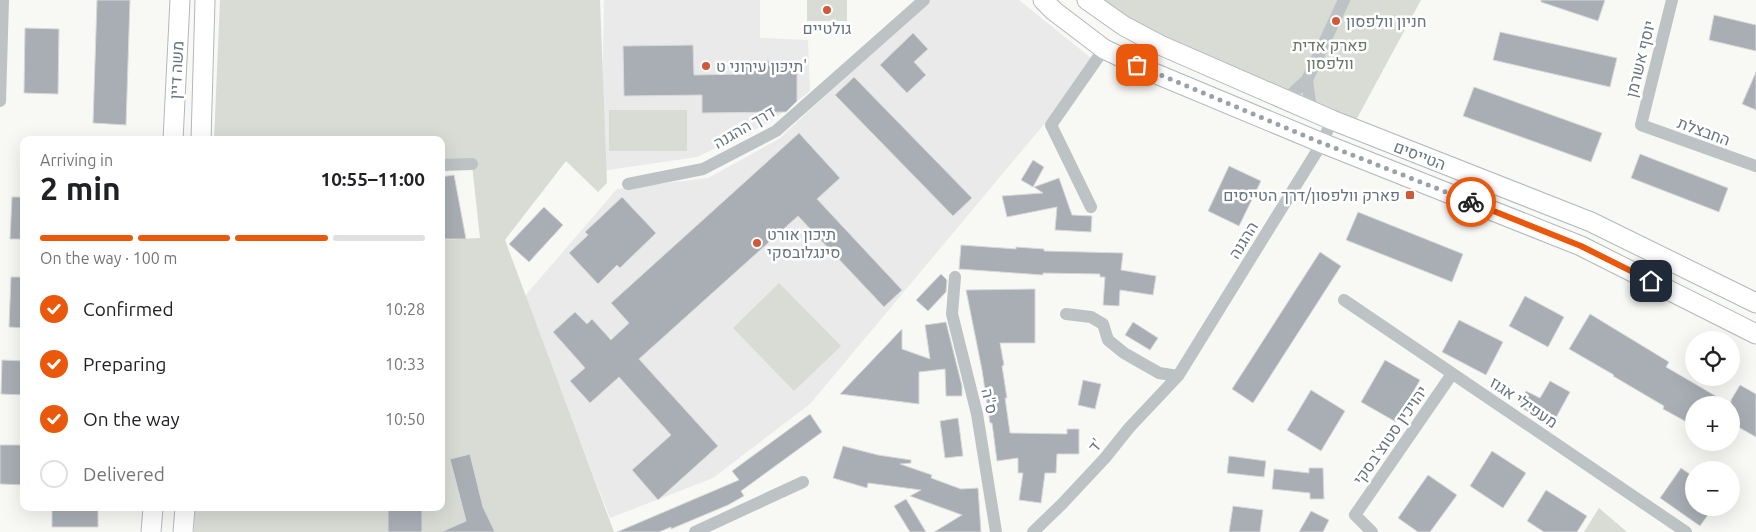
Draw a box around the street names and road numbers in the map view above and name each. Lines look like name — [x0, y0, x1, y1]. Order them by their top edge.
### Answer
street label: יוסף אשרמן — [1622, 19, 1658, 99]
street label: משה דיין — [165, 40, 187, 100]
street label: דרך ההגנה — [710, 102, 778, 152]
street label: החבצלת — [1675, 113, 1733, 149]
street label: הטייסים — [1392, 137, 1448, 173]
street label: ההגנה — [1225, 218, 1261, 262]
street label: מעפילי אגוז — [1487, 373, 1561, 431]
street label: יהויכין סטוצ'בסקי — [1349, 382, 1431, 488]
street label: ס"ה — [978, 386, 1002, 416]
street label: ד' — [1084, 435, 1106, 455]

